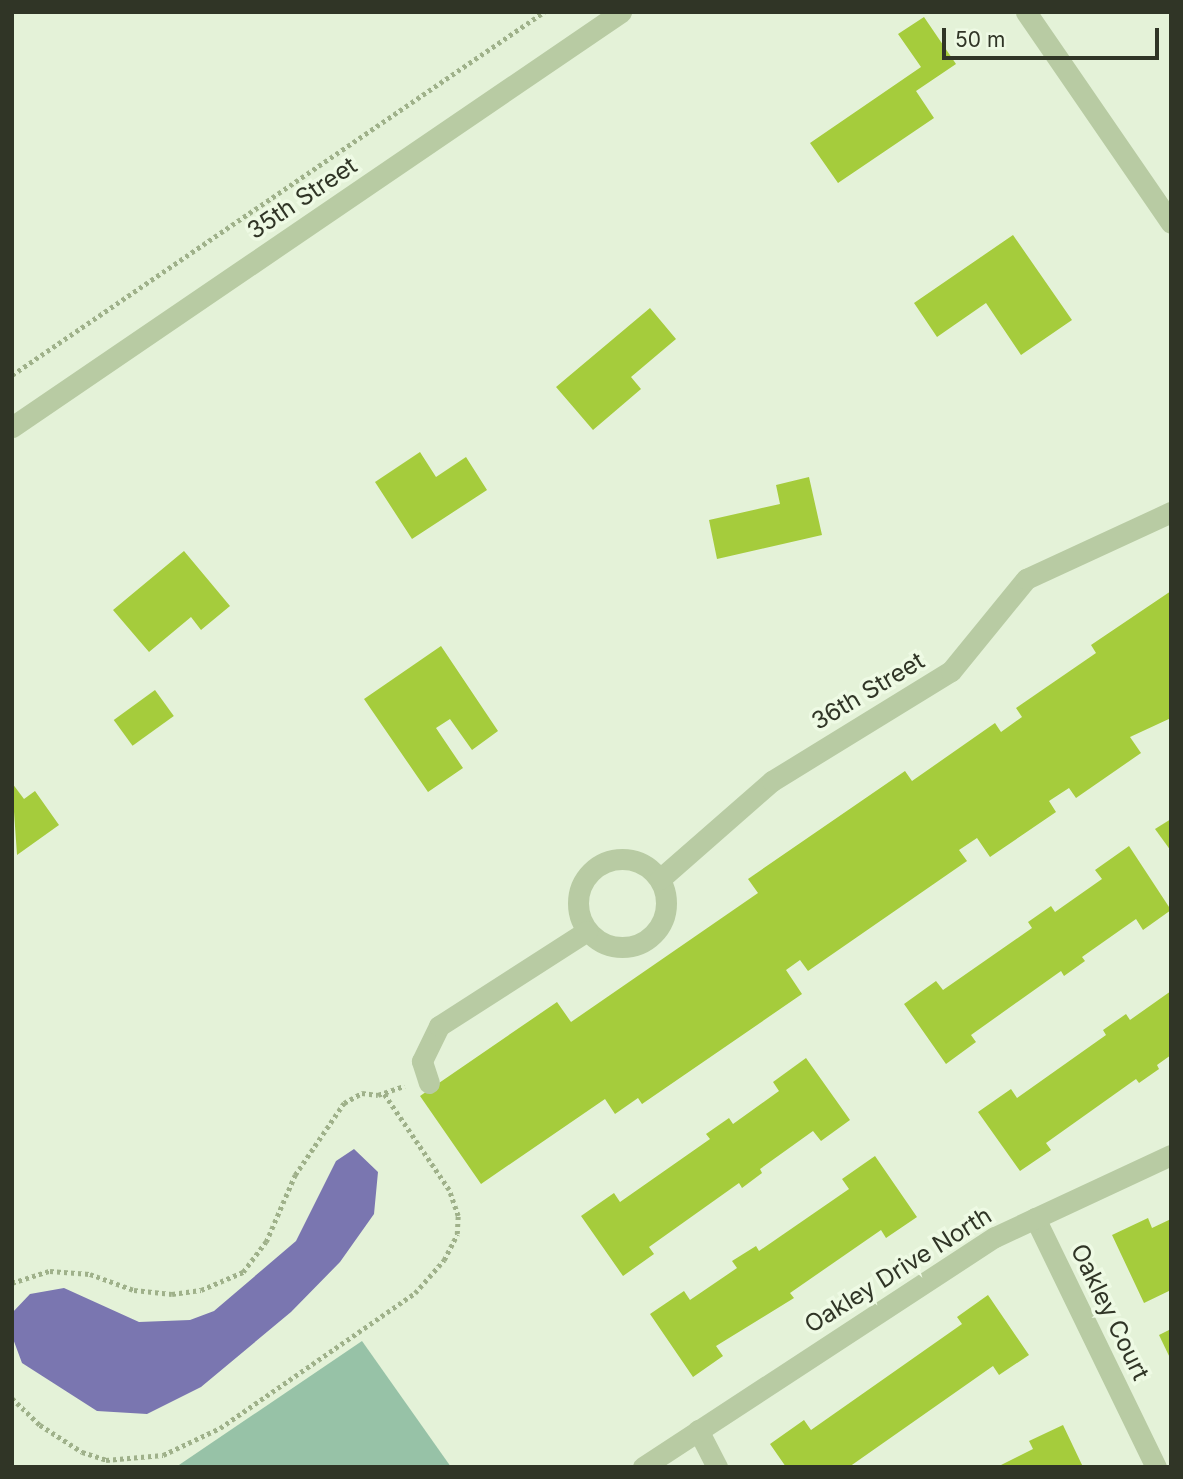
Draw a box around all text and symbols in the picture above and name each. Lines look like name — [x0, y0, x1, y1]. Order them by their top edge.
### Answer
scale bar — [945, 14, 1162, 58]
text: 50 m — [955, 27, 1005, 52]
street label: 35th Street — [242, 151, 362, 245]
street label: 36th Street — [806, 646, 930, 736]
street label: Oakley Drive North — [799, 1201, 997, 1339]
street label: Oakley Court — [1065, 1239, 1155, 1385]

